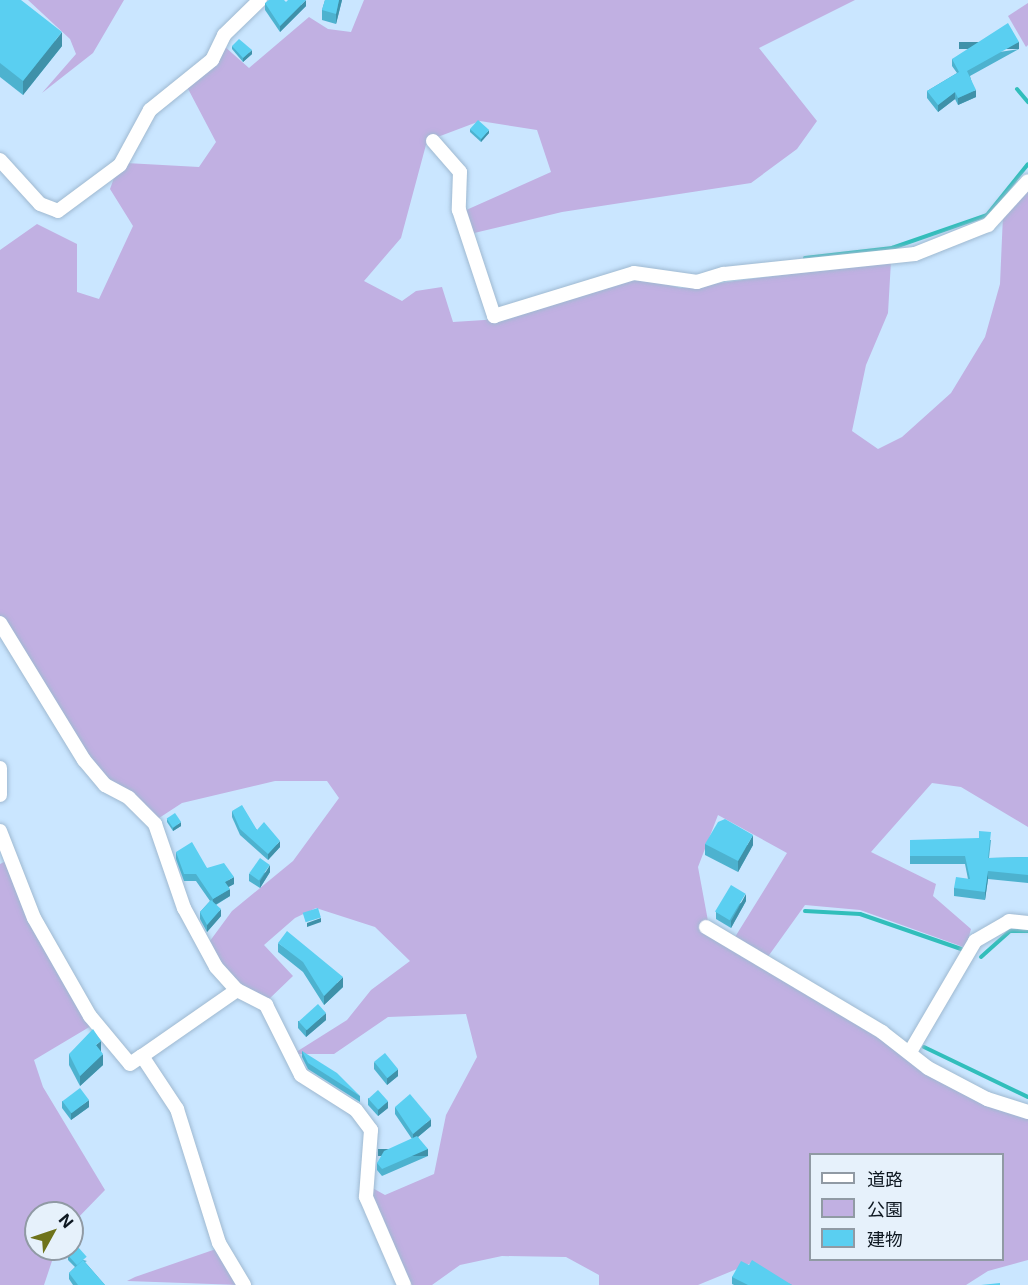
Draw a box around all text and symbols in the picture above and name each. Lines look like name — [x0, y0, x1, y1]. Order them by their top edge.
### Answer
legend — [809, 1153, 1004, 1261]
text: 道路 — [867, 1169, 903, 1190]
text: 公園 — [867, 1199, 903, 1220]
north arrow — [24, 1201, 84, 1261]
text: N — [55, 1210, 78, 1232]
text: 建物 — [867, 1229, 903, 1250]

